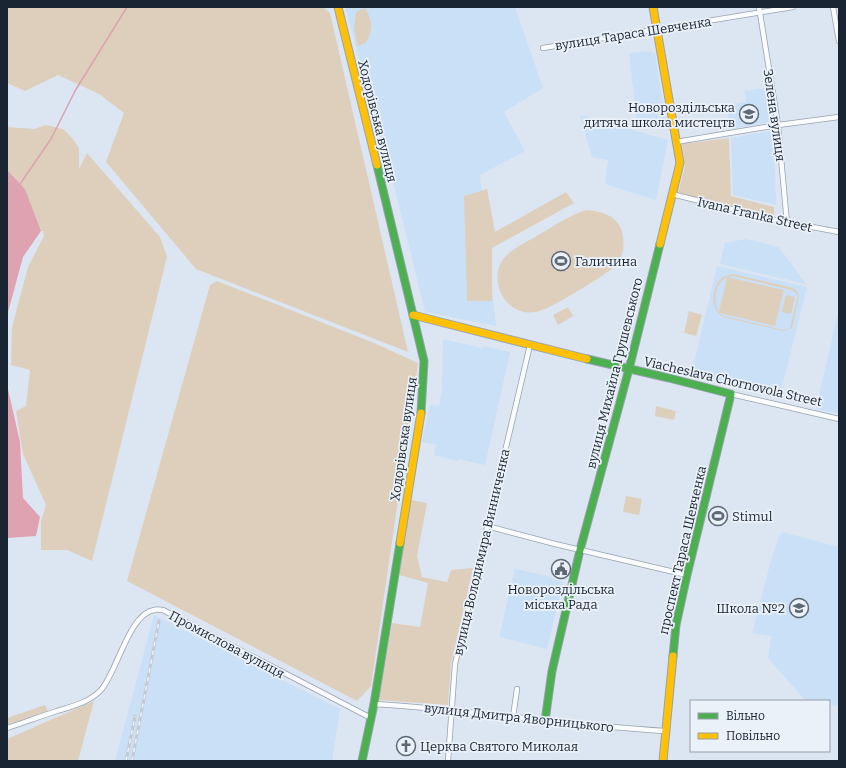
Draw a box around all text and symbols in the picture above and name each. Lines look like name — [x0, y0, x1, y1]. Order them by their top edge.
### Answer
street label: вулиця Тараса Шевченка — [554, 14, 712, 53]
street label: Ходорівська вулиця — [355, 58, 400, 184]
street label: Зелена вулиця — [761, 68, 788, 162]
place label: Новороздільська дитяча школа мистецтв — [584, 100, 735, 130]
school or university icon: Новороздільська дитяча школа мистецтв — [738, 103, 760, 125]
street label: Ivana Franka Street — [696, 194, 814, 235]
sports icon: Галичина — [550, 250, 572, 272]
place label: Галичина — [575, 254, 637, 269]
street label: вулиця Михайла Грушевського — [583, 276, 646, 470]
street label: Viacheslava Chornovola Street — [642, 354, 824, 409]
street label: Ходорівська вулиця — [387, 376, 420, 502]
street label: вулиця Володимира Винниченка — [450, 447, 513, 657]
street label: проспект Тараса Шевченка — [656, 464, 709, 636]
sports icon: Stimul — [707, 505, 729, 527]
place label: Stimul — [732, 509, 773, 524]
public building icon: Новороздільська міська Рада — [550, 558, 572, 580]
place label: Новороздільська міська Рада — [507, 582, 615, 612]
school or university icon: Школа №2 — [788, 597, 810, 619]
place label: Школа №2 — [716, 601, 785, 616]
street label: Промислова вулиця — [167, 608, 287, 681]
street label: вулиця Дмитра Яворницького — [423, 700, 615, 735]
legend — [690, 700, 830, 752]
text: Вільно — [726, 709, 765, 723]
text: Повільно — [726, 729, 780, 743]
church icon: Церква Святого Миколая — [395, 735, 417, 757]
place label: Церква Святого Миколая — [420, 739, 578, 754]

